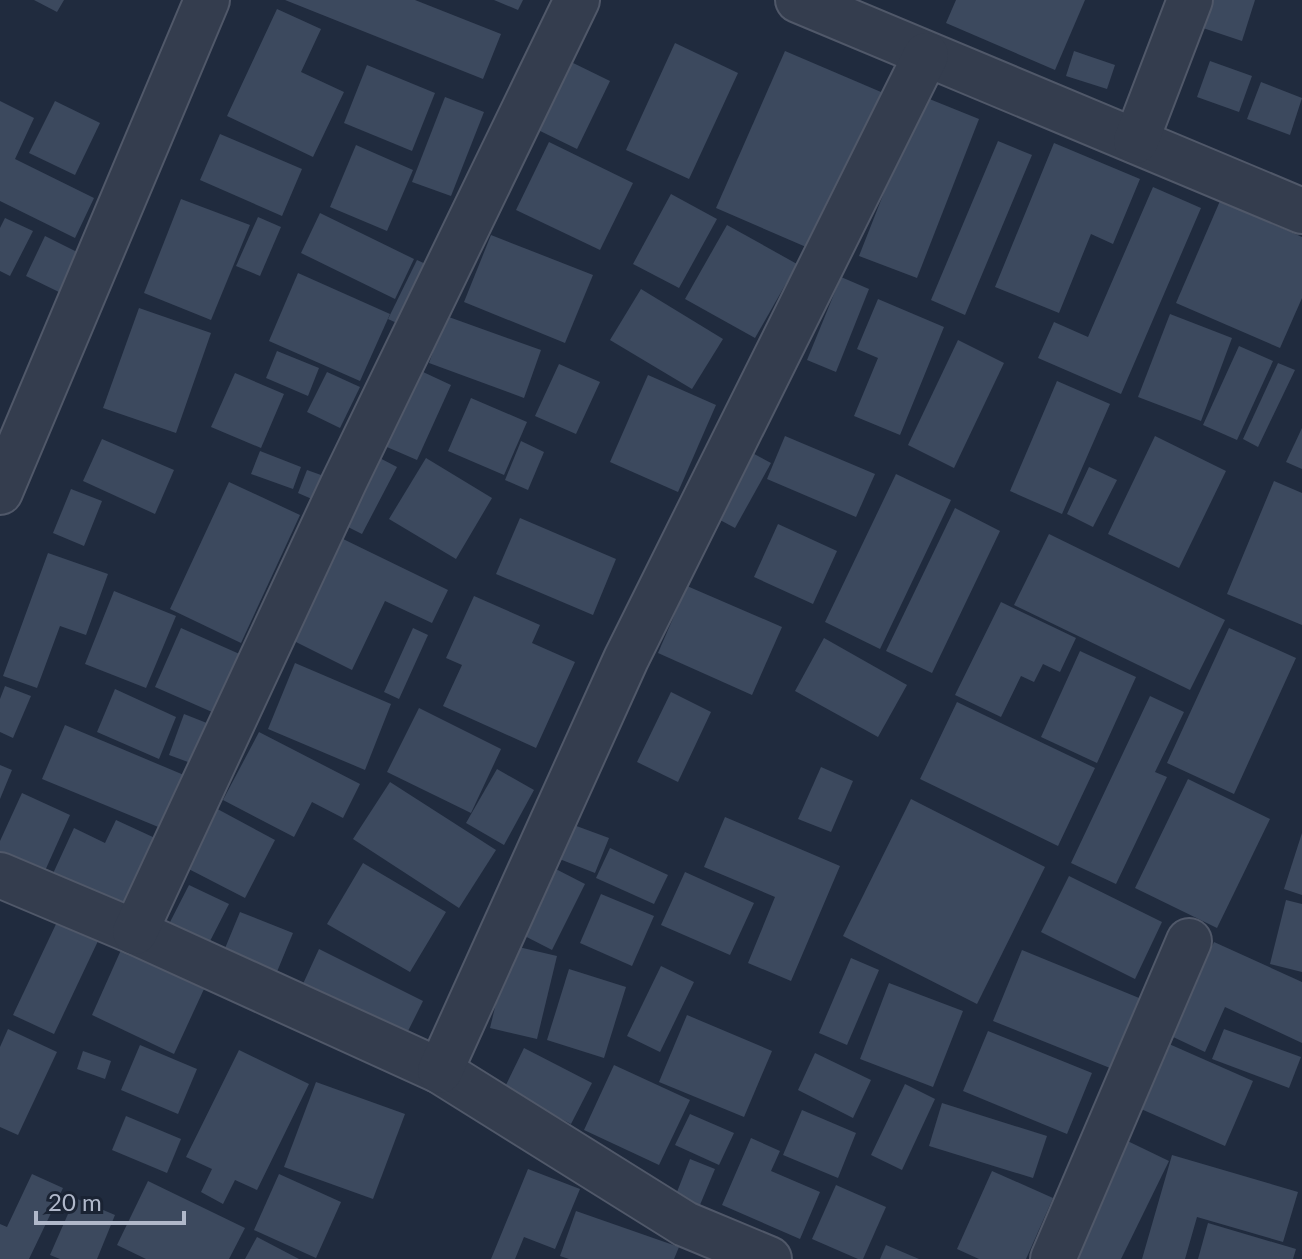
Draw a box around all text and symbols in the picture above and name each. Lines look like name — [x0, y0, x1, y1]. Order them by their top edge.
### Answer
scale bar — [36, 1175, 184, 1225]
text: 20 m — [48, 1187, 102, 1216]

